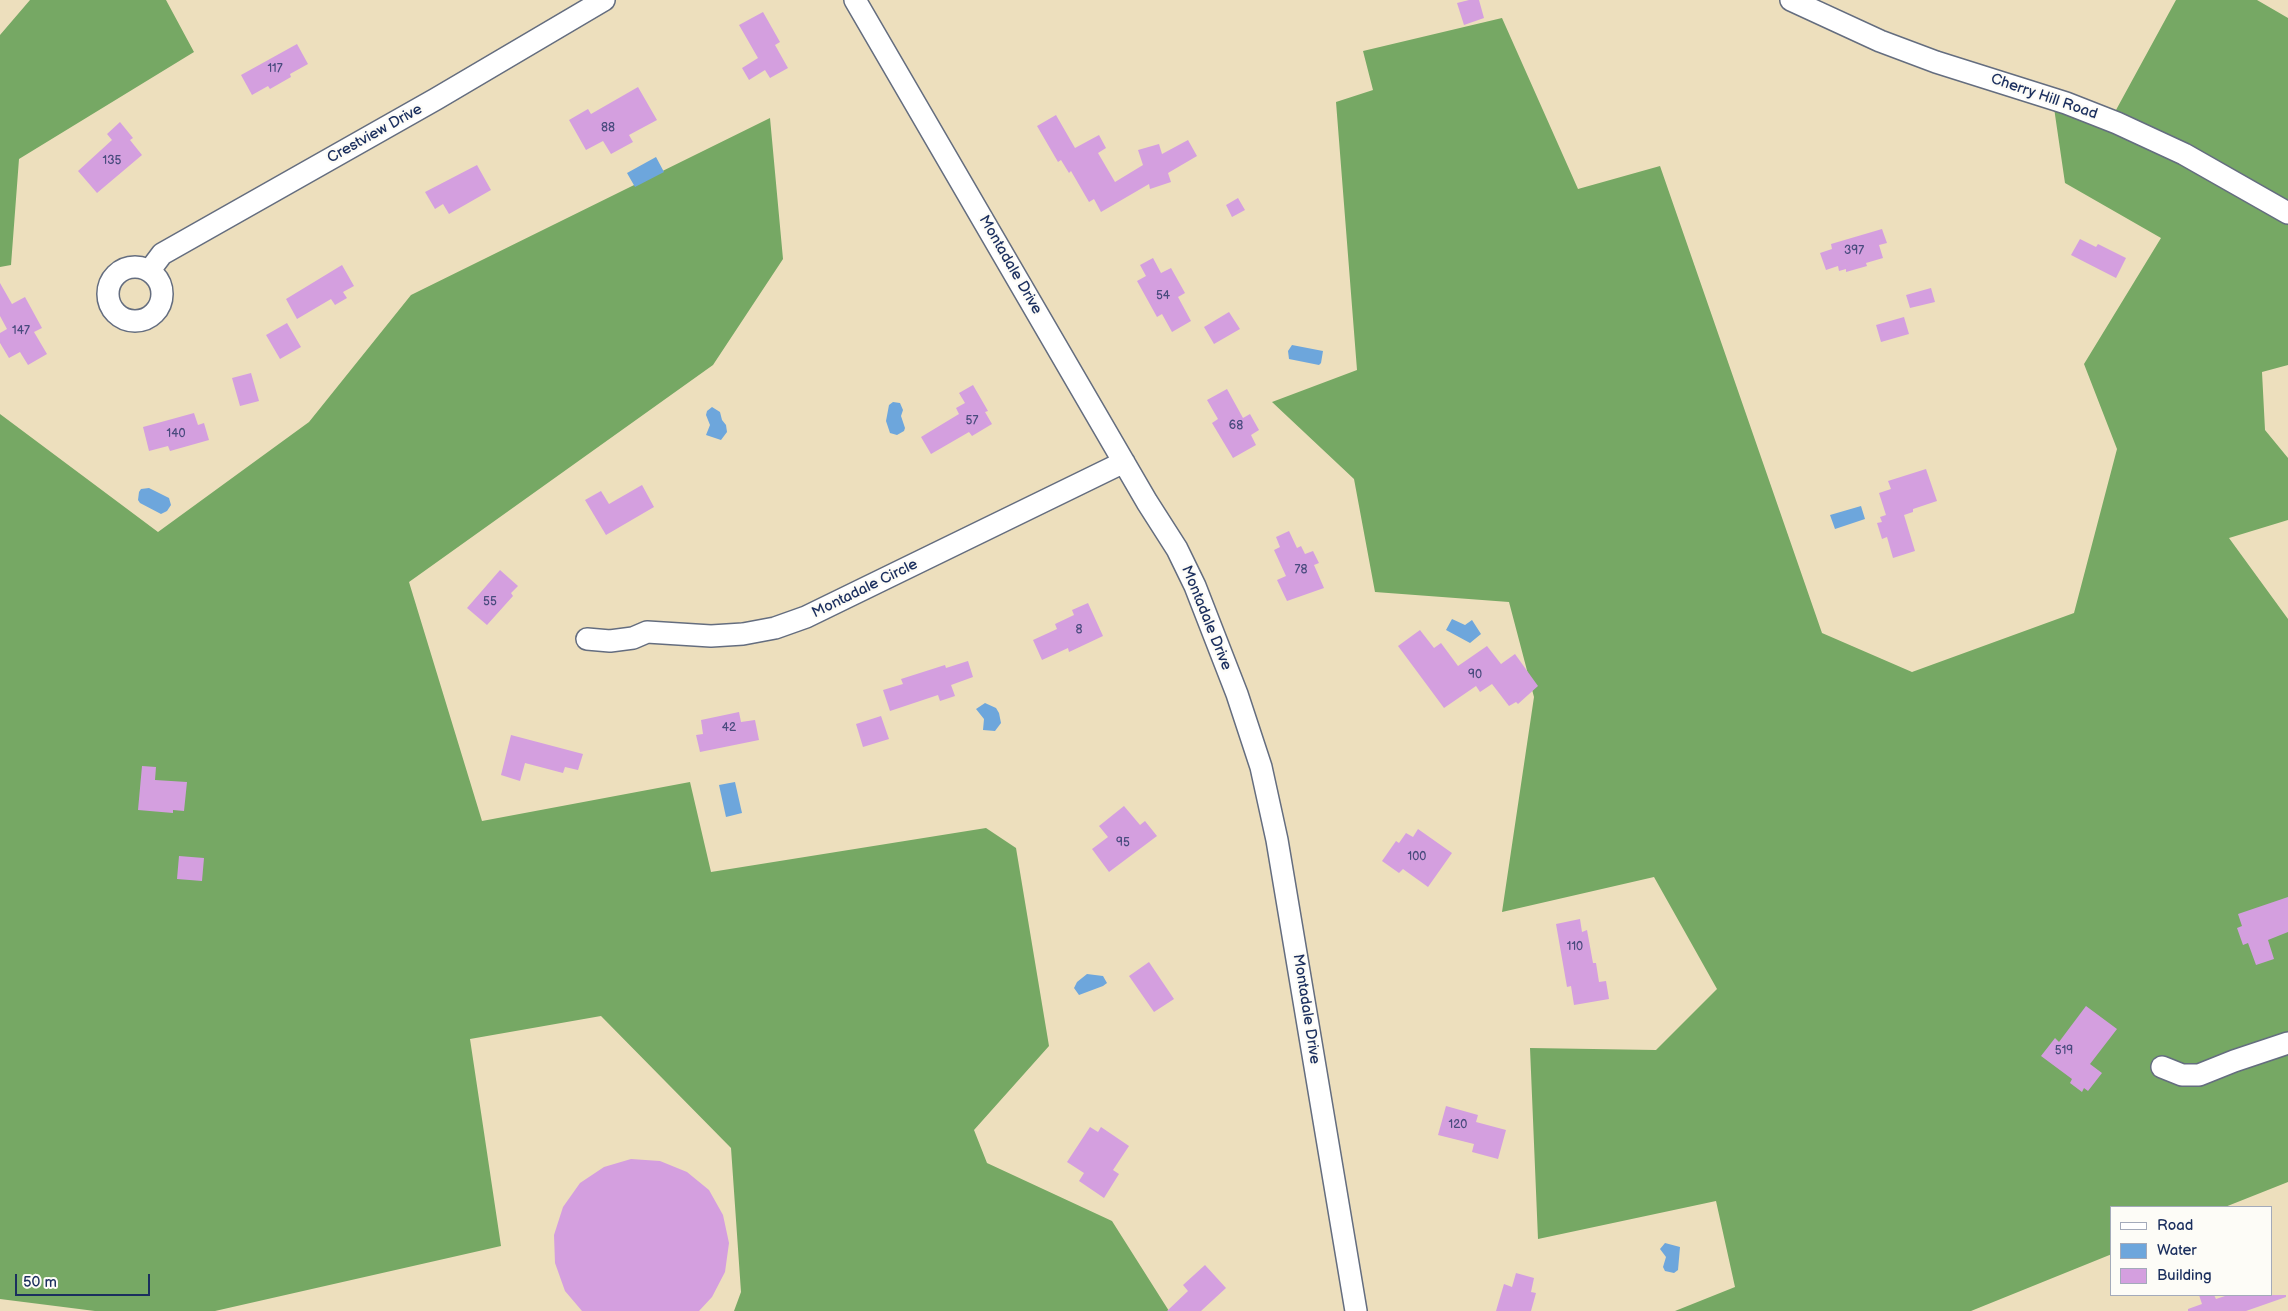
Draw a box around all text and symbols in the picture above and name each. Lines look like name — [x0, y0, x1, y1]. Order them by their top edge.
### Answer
house number: 117 — [267, 62, 283, 76]
street label: Cherry Hill Road — [1988, 70, 2100, 124]
street label: Crestview Drive — [324, 101, 426, 167]
house number: 88 — [601, 121, 615, 135]
house number: 135 — [103, 154, 121, 168]
street label: Montadale Drive — [974, 212, 1046, 318]
house number: 397 — [1844, 244, 1864, 258]
house number: 54 — [1156, 289, 1170, 303]
house number: 147 — [12, 324, 30, 338]
house number: 57 — [966, 414, 978, 428]
house number: 68 — [1229, 419, 1243, 433]
house number: 140 — [166, 427, 186, 441]
street label: Montadale Circle — [809, 556, 921, 622]
street label: Montadale Drive — [1177, 563, 1235, 673]
house number: 78 — [1295, 563, 1307, 577]
house number: 55 — [483, 595, 497, 609]
house number: 8 — [1076, 623, 1082, 637]
house number: 90 — [1468, 668, 1482, 682]
house number: 42 — [722, 721, 736, 735]
house number: 95 — [1116, 836, 1130, 850]
house number: 100 — [1408, 850, 1426, 864]
house number: 110 — [1567, 940, 1583, 954]
street label: Montadale Drive — [1288, 953, 1324, 1065]
house number: 519 — [2055, 1044, 2073, 1058]
house number: 120 — [1449, 1118, 1467, 1132]
legend — [2110, 1206, 2273, 1296]
text: Road — [2157, 1216, 2193, 1235]
text: Water — [2157, 1241, 2197, 1260]
scale bar — [18, 1264, 152, 1296]
text: Building — [2157, 1266, 2212, 1285]
text: 50 m — [23, 1273, 57, 1292]

